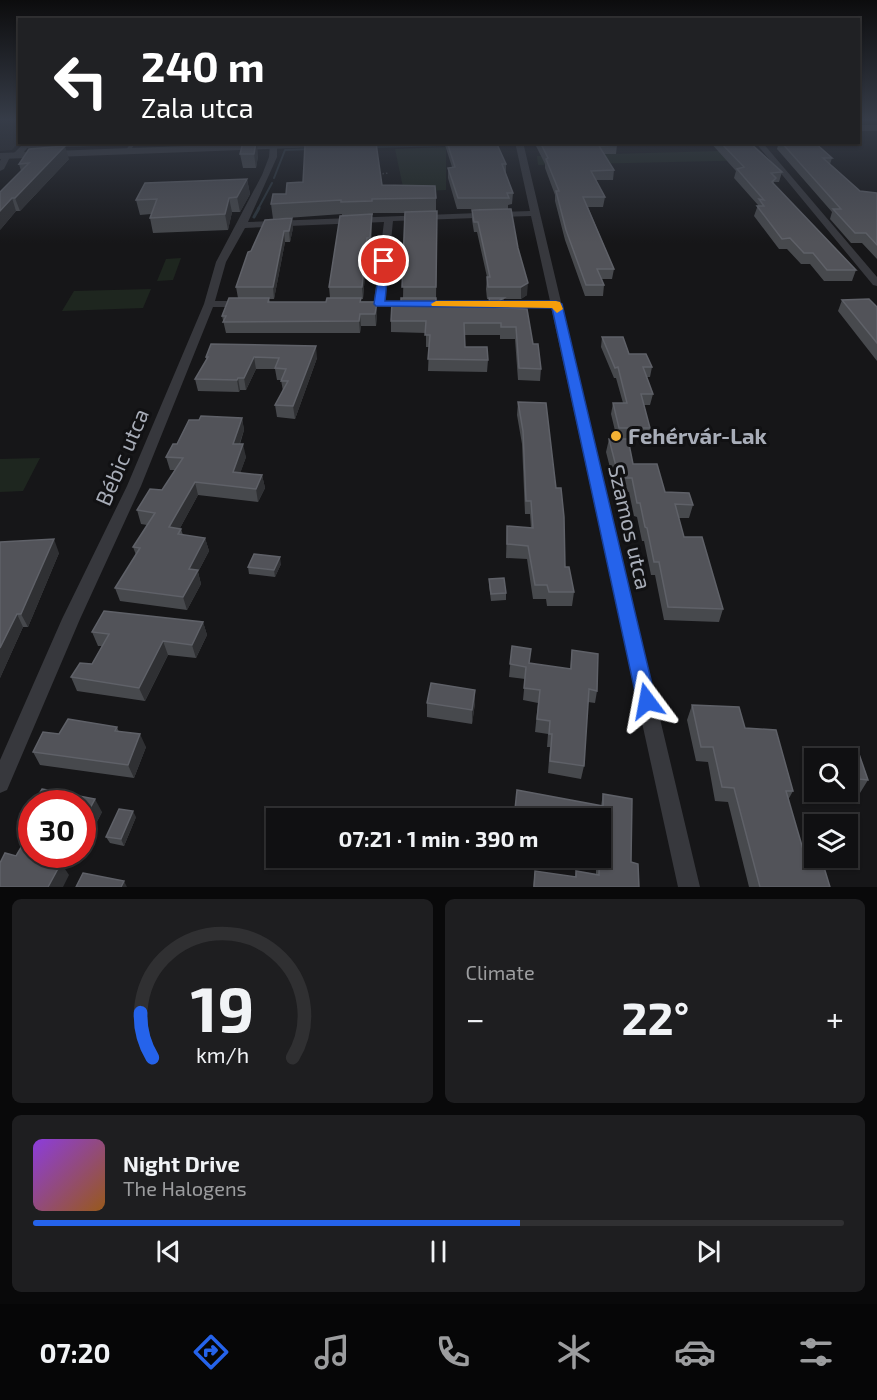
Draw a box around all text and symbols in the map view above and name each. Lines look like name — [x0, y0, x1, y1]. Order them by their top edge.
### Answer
text: 240 m — [141, 40, 265, 90]
icon: left — [42, 42, 120, 120]
text: Zala utca — [141, 91, 254, 123]
pin — [358, 235, 409, 286]
icon: arrive — [367, 244, 400, 277]
street label: Bébic utca — [89, 404, 153, 509]
place label: Fehérvár-Lak — [628, 422, 767, 448]
marker: Fehérvár-Lak — [609, 429, 623, 443]
street label: Szamos utca — [604, 462, 658, 592]
position arrow — [615, 669, 679, 733]
map controls — [804, 748, 858, 868]
button: search — [804, 748, 858, 802]
speed limit sign: 30 — [18, 790, 96, 868]
button: layers — [804, 814, 858, 868]
text: 07:21 · 1 min · 390 m — [339, 825, 538, 851]
text: Climate — [466, 960, 535, 984]
text: 19 — [190, 970, 254, 1045]
text: 22° — [621, 990, 689, 1044]
text: − — [466, 998, 485, 1038]
text: + — [826, 998, 844, 1038]
text: km/h — [196, 1042, 249, 1067]
text: Night Drive — [123, 1150, 240, 1176]
text: The Halogens — [123, 1176, 247, 1200]
icon: previous — [152, 1235, 185, 1268]
icon: pause — [422, 1235, 455, 1268]
icon: next — [692, 1235, 725, 1268]
icon: directions — [190, 1331, 232, 1373]
icon: music — [311, 1331, 353, 1373]
icon: phone — [432, 1331, 474, 1373]
icon: climate — [553, 1331, 595, 1373]
icon: car — [674, 1331, 716, 1373]
icon: filters — [795, 1331, 837, 1373]
text: 07:20 — [40, 1336, 111, 1368]

